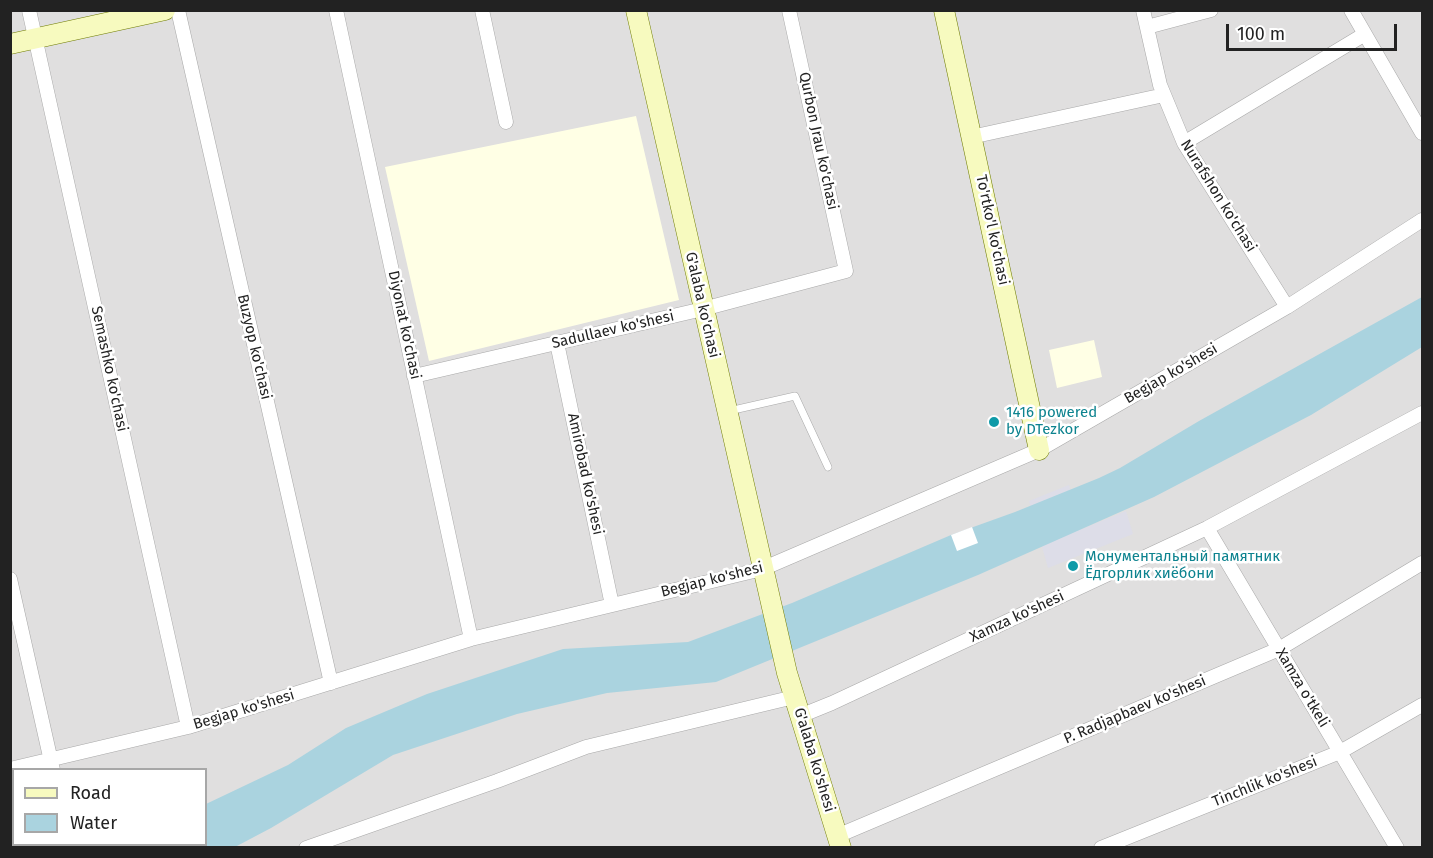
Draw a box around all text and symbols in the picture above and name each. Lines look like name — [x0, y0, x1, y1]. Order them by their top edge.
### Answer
scale bar — [1229, 12, 1400, 50]
text: 100 m — [1237, 23, 1285, 45]
street label: Qurbon Jrau ko'chasi — [795, 70, 841, 212]
street label: Nurafshon ko'chasi — [1176, 136, 1260, 256]
street label: To'rtko'l ko'chasi — [972, 173, 1012, 287]
street label: G'alaba ko'chasi — [681, 250, 723, 360]
street label: Diyonat ko'chasi — [384, 269, 424, 381]
street label: Buzyop ko'chasi — [233, 292, 275, 402]
street label: Semashko ko'chasi — [87, 305, 131, 433]
street label: Sadullaev ko'shesi — [550, 307, 676, 353]
street label: Begjap ko'shesi — [1121, 340, 1221, 408]
place label: 1416 powered by DTezkor — [1006, 404, 1097, 439]
street label: Amirobad ko'shesi — [563, 411, 607, 537]
marker: 1416 powered by DTezkor — [987, 415, 1001, 429]
place label: Монументальный памятник Ёдгорлик хиёбони — [1085, 548, 1280, 583]
street label: Begjap ko'shesi — [659, 559, 765, 601]
marker: Монументальный памятник Ёдгорлик хиёбони — [1066, 559, 1080, 573]
street label: Xamza ko'shesi — [967, 587, 1067, 647]
street label: Xamza o'tkeli — [1271, 645, 1333, 731]
street label: P. Radjapbaev ko'shesi — [1061, 672, 1209, 748]
street label: Begjap ko'shesi — [191, 686, 297, 734]
street label: G'alaba ko'shesi — [790, 706, 838, 814]
street label: Tinchlik ko'shesi — [1210, 753, 1320, 811]
legend — [12, 768, 207, 846]
text: Road — [70, 782, 112, 804]
text: Water — [70, 812, 117, 834]

